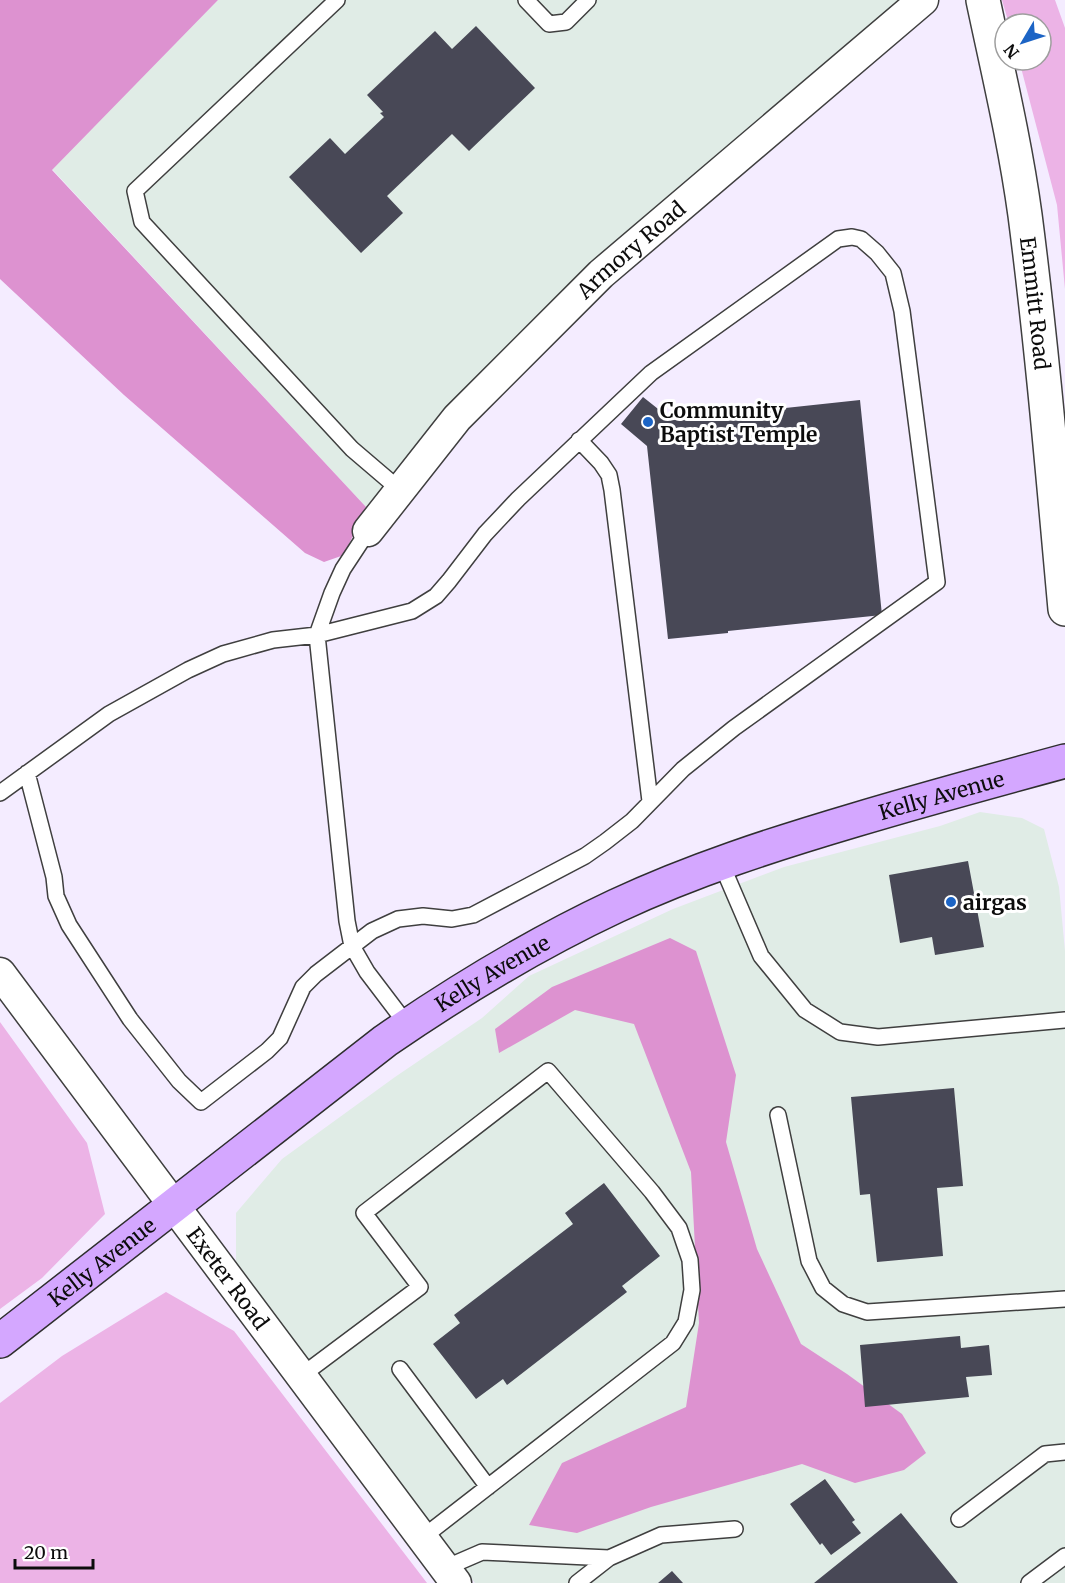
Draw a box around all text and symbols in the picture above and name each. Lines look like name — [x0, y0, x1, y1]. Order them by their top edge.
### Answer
north arrow — [993, 12, 1053, 72]
text: N — [999, 40, 1023, 63]
street label: Armory Road — [570, 195, 691, 305]
street label: Emmitt Road — [1014, 235, 1056, 372]
place label: Community Baptist Temple — [660, 397, 817, 448]
marker: Community Baptist Temple — [641, 415, 655, 429]
street label: Kelly Avenue — [876, 765, 1007, 826]
place label: airgas — [963, 889, 1027, 916]
marker: airgas — [944, 895, 958, 909]
street label: Kelly Avenue — [430, 929, 554, 1018]
street label: Kelly Avenue — [43, 1211, 161, 1312]
street label: Exeter Road — [181, 1222, 275, 1335]
scale bar — [15, 1532, 93, 1570]
text: 20 m — [24, 1541, 68, 1564]

